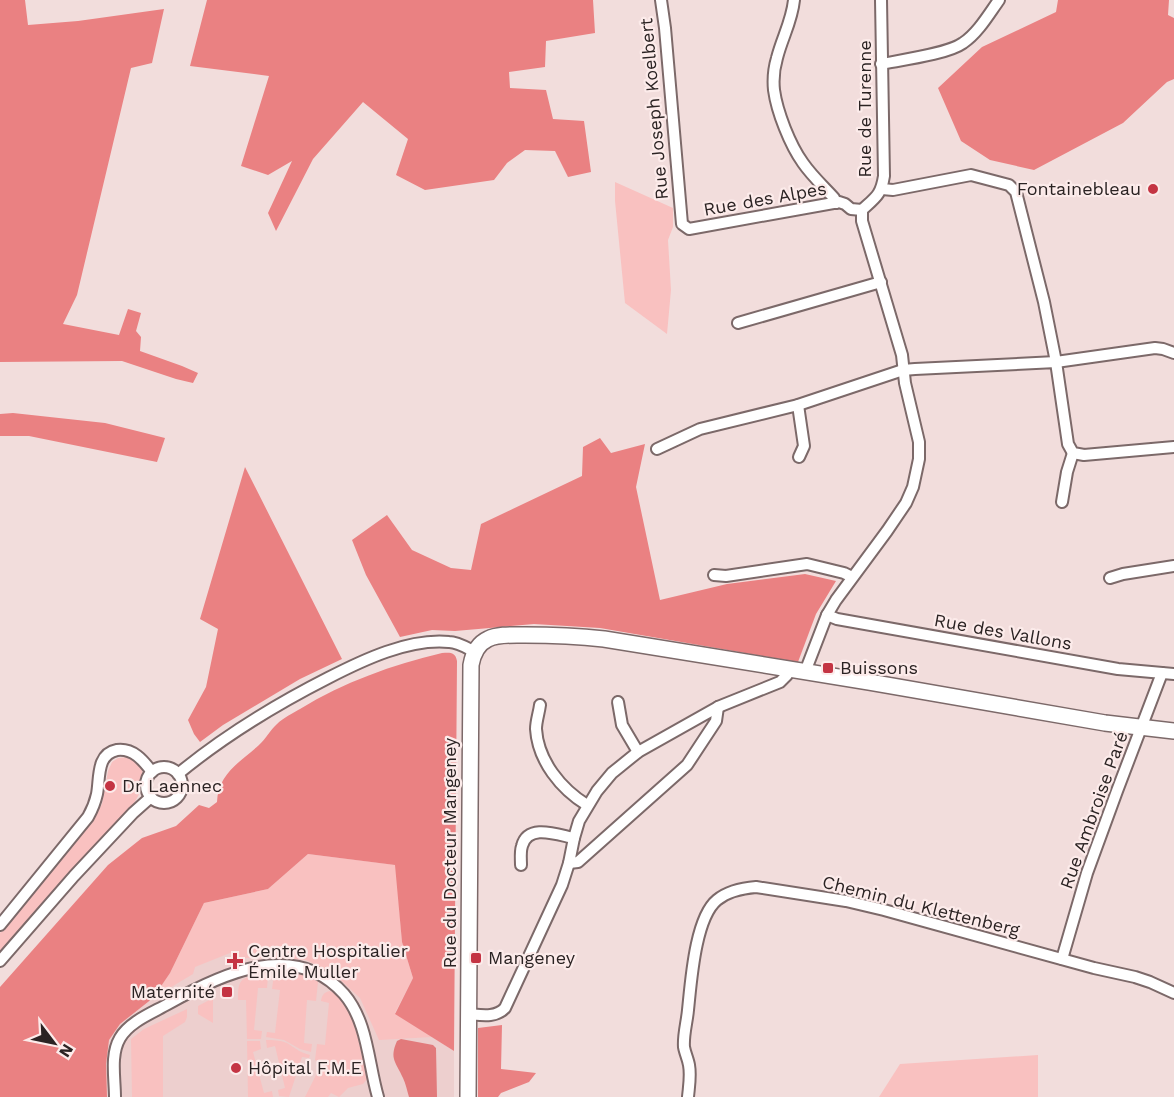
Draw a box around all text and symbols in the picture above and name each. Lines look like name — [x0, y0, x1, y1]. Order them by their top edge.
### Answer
street label: Rue Joseph Koelbert — [635, 17, 672, 201]
street label: Rue de Turenne — [854, 40, 875, 178]
street label: Rue des Alpes — [702, 177, 828, 220]
place label: Fontainebleau — [1017, 178, 1141, 199]
marker: Fontainebleau — [1146, 182, 1160, 196]
street label: Rue des Vallons — [933, 609, 1074, 654]
place label: Buissons — [840, 657, 918, 678]
marker: Buissons — [821, 661, 835, 675]
street label: Rue Ambroise Paré — [1055, 728, 1132, 892]
street label: Rue du Docteur Mangeney — [439, 737, 460, 968]
place label: Dr Laennec — [122, 775, 222, 796]
marker: Dr Laennec — [103, 779, 117, 793]
street label: Chemin du Klettenberg — [820, 871, 1022, 940]
place label: Centre Hospitalier Émile Muller — [248, 940, 408, 982]
place label: Mangeney — [488, 947, 576, 968]
marker: Mangeney — [469, 951, 483, 965]
marker: Centre Hospitalier Émile Muller — [226, 952, 244, 970]
place label: Maternité — [131, 981, 215, 1002]
marker: Maternité — [220, 985, 234, 999]
north arrow — [24, 1013, 84, 1073]
text: N — [55, 1041, 77, 1061]
place label: Hôpital F.M.E — [248, 1057, 362, 1078]
marker: Hôpital F.M.E — [229, 1061, 243, 1075]

